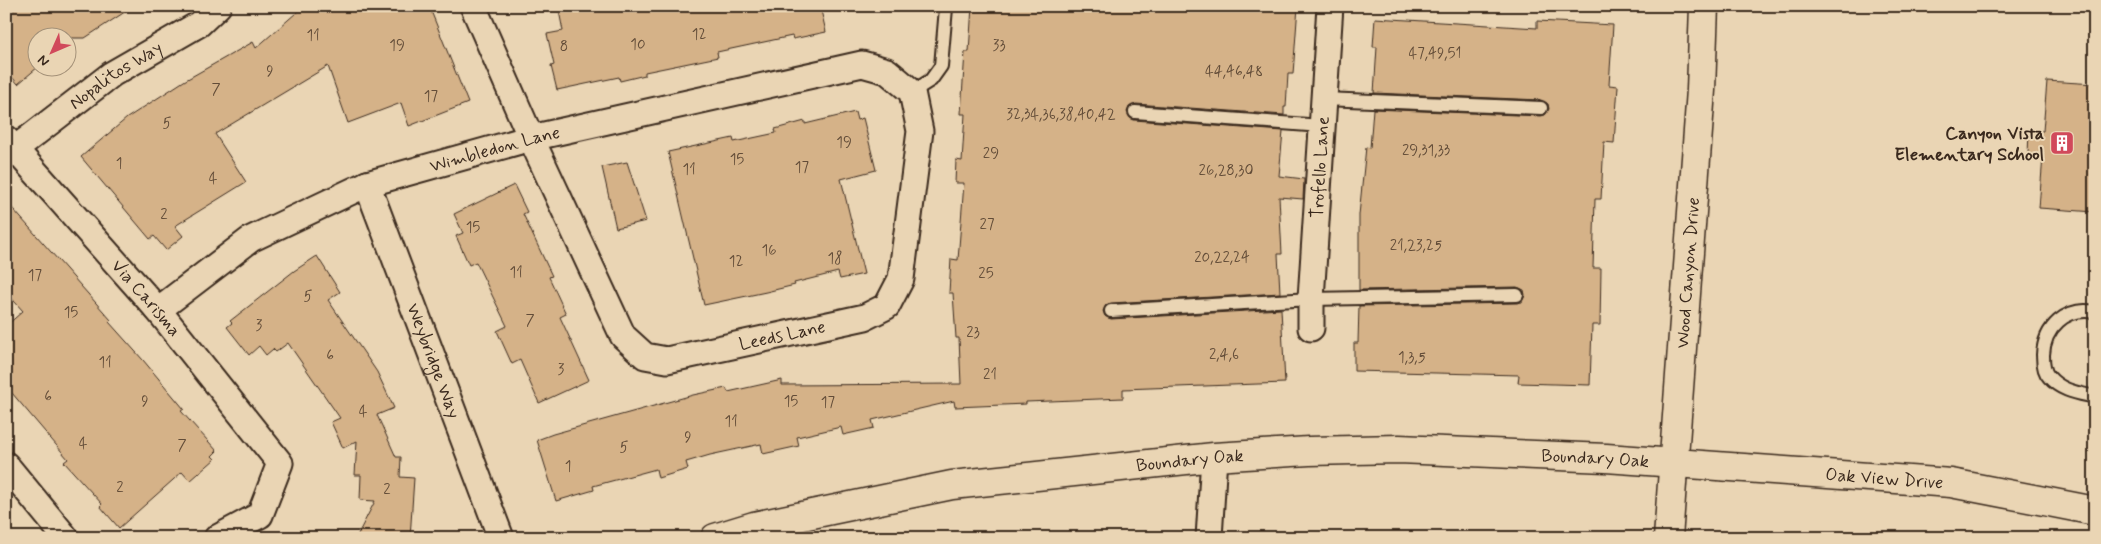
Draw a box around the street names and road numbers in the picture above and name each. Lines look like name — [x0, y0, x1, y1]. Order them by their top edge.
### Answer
street label: Nopalitos Way — [65, 37, 167, 116]
street label: Trofello Lane — [1305, 115, 1336, 219]
street label: Wimbledon Lane — [427, 121, 562, 179]
street label: Wood Canyon Drive — [1671, 196, 1706, 349]
street label: Via Carisma — [106, 255, 186, 342]
street label: Weybridge Way — [400, 300, 466, 422]
street label: Leeds Lane — [737, 315, 828, 357]
street label: Boundary Oak — [1135, 444, 1244, 478]
street label: Boundary Oak — [1541, 444, 1650, 474]
street label: Oak View Drive — [1825, 463, 1944, 495]

